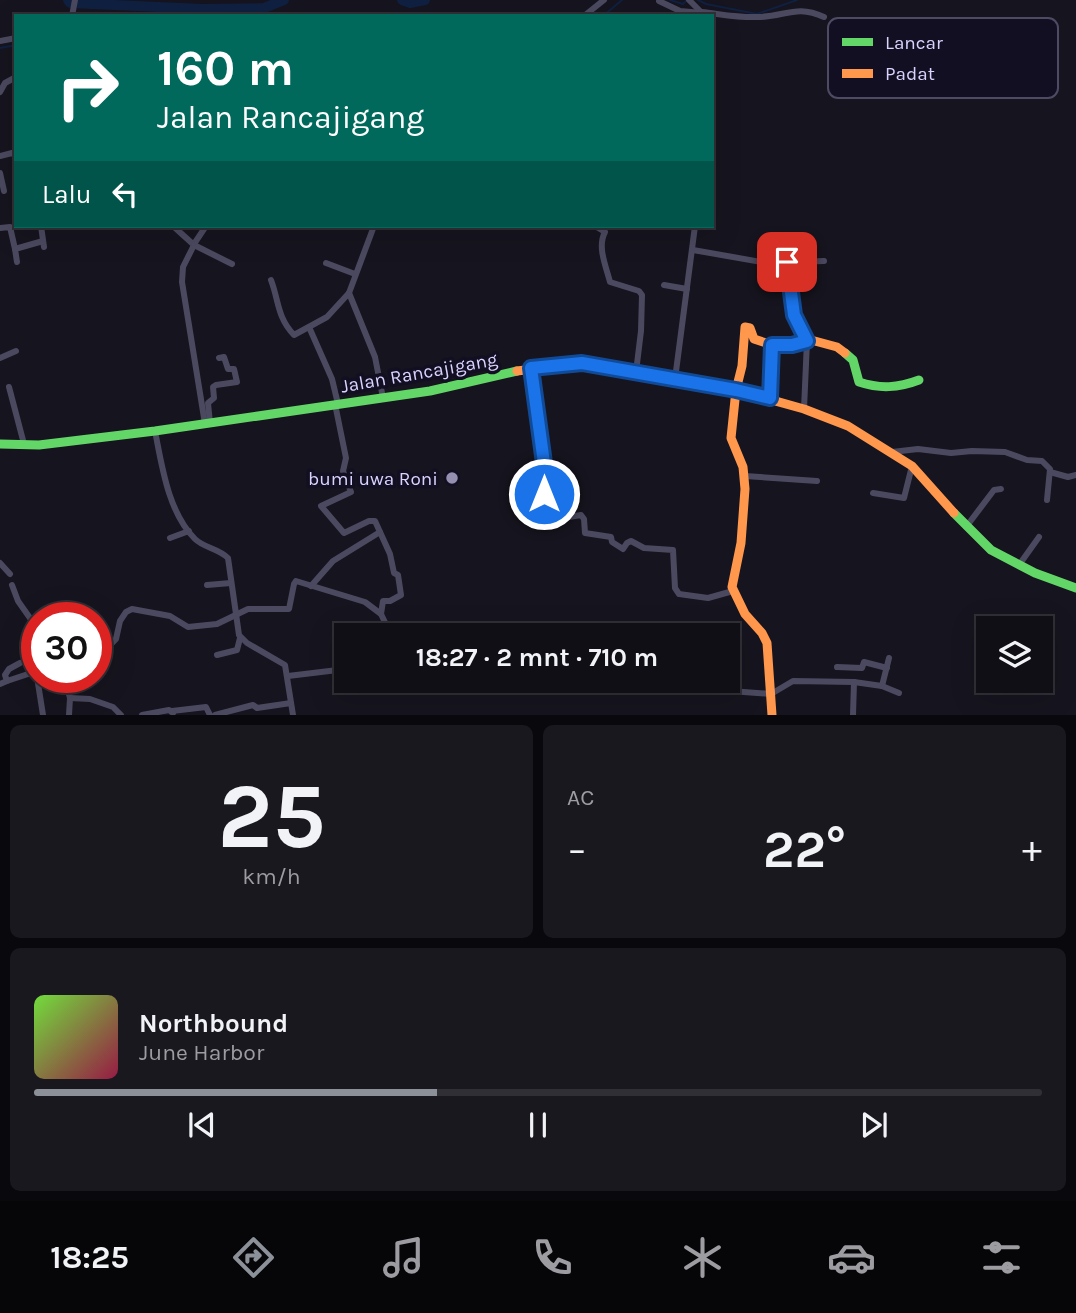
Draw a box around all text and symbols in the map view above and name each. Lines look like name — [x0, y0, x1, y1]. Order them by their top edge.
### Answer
legend — [828, 18, 1058, 98]
text: Lancar — [885, 32, 943, 54]
text: 160 m — [157, 40, 294, 97]
icon: right — [42, 42, 133, 133]
text: Padat — [885, 63, 935, 85]
text: Jalan Rancajigang — [157, 99, 424, 136]
icon: left — [106, 175, 144, 213]
text: Lalu — [42, 179, 92, 210]
pin — [757, 232, 817, 292]
icon: arrive — [768, 243, 806, 281]
street label: Jalan Rancajigang — [339, 348, 499, 398]
position arrow — [507, 457, 581, 531]
place label: bumi uwa Roni — [308, 468, 438, 490]
marker: bumi uwa Roni — [444, 470, 460, 486]
speed limit sign: 30 — [21, 602, 112, 693]
map controls — [976, 616, 1053, 693]
button: layers — [976, 616, 1053, 693]
text: 18:27 · 2 mnt · 710 m — [416, 642, 658, 673]
text: 25 — [217, 764, 326, 870]
text: AC — [567, 784, 594, 811]
text: 22° — [763, 819, 846, 880]
text: − — [567, 827, 587, 872]
text: + — [1022, 827, 1042, 872]
text: km/h — [242, 863, 301, 890]
text: Northbound — [139, 1008, 288, 1039]
text: June Harbor — [139, 1039, 264, 1066]
icon: previous — [183, 1106, 221, 1144]
icon: pause — [519, 1106, 557, 1144]
icon: next — [855, 1106, 893, 1144]
icon: directions — [229, 1233, 278, 1282]
icon: music — [379, 1233, 428, 1282]
icon: phone — [528, 1233, 577, 1282]
icon: climate — [678, 1233, 727, 1282]
icon: car — [827, 1233, 876, 1282]
icon: filters — [977, 1233, 1026, 1282]
text: 18:25 — [50, 1239, 129, 1276]

